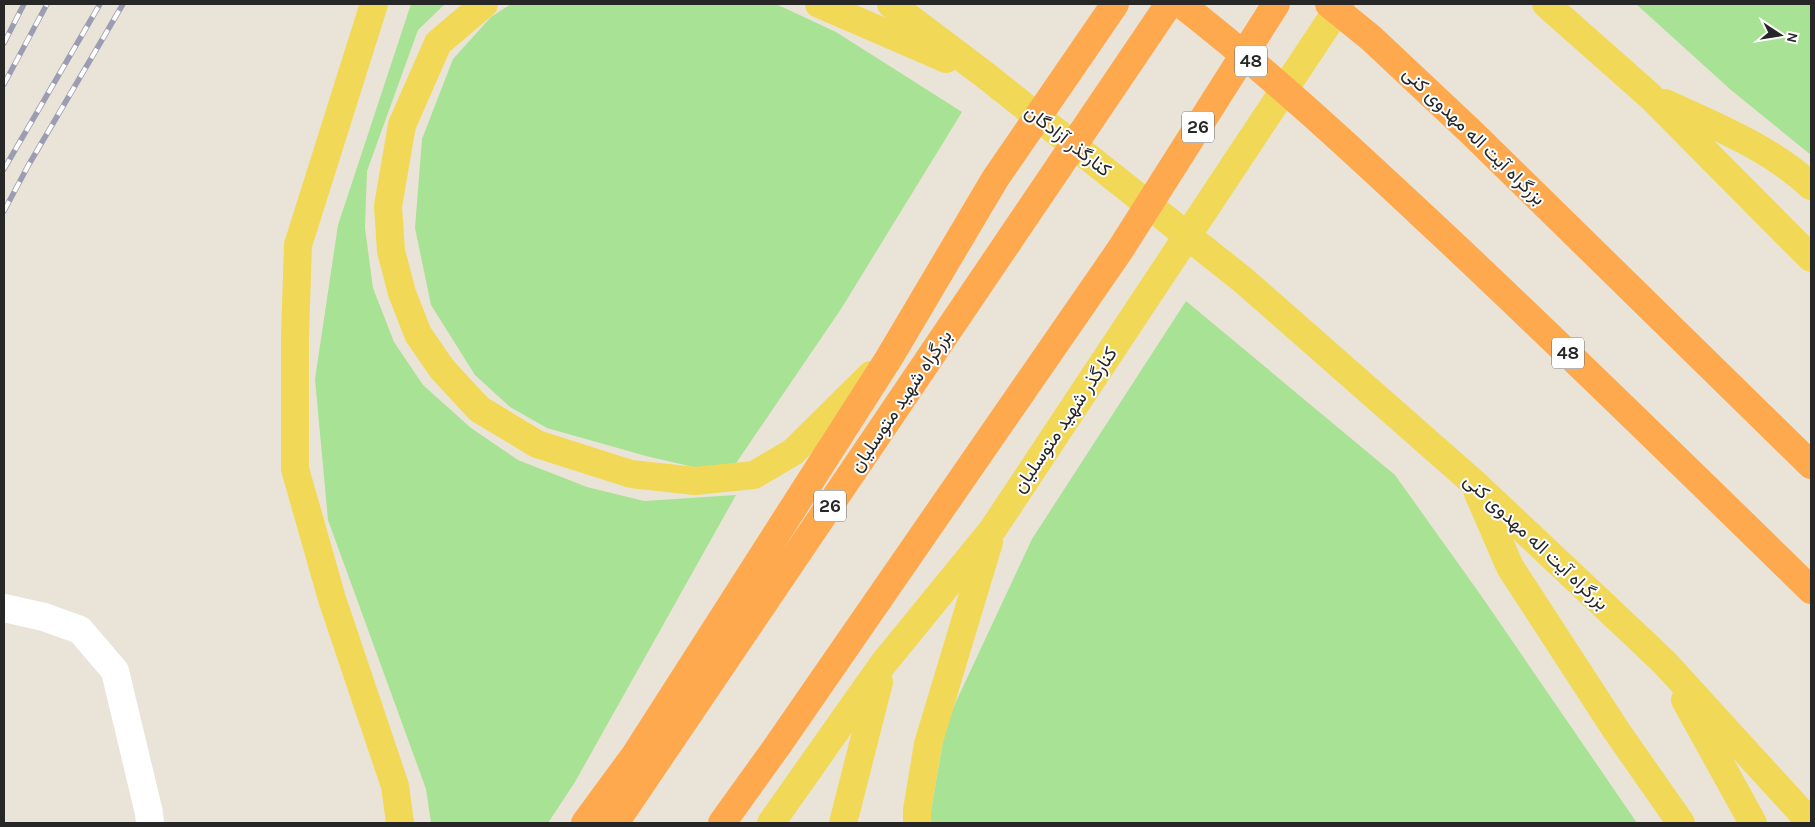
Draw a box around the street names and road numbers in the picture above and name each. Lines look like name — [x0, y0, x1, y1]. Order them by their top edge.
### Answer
road number: 48 — [1235, 46, 1267, 76]
street label: بزرگراه آیت اله مهدوی کنی — [1398, 62, 1550, 210]
street label: کنارگذر آزادگان — [1021, 101, 1115, 181]
road number: 26 — [1182, 111, 1214, 142]
street label: بزرگراه شهید متوسلیان — [845, 326, 957, 476]
road number: 48 — [1552, 338, 1584, 368]
street label: کنارگذر شهید متوسلیان — [1008, 343, 1122, 497]
street label: بزرگراه آیت اله مهدوی کنی — [1459, 469, 1613, 615]
road number: 26 — [814, 491, 846, 522]

